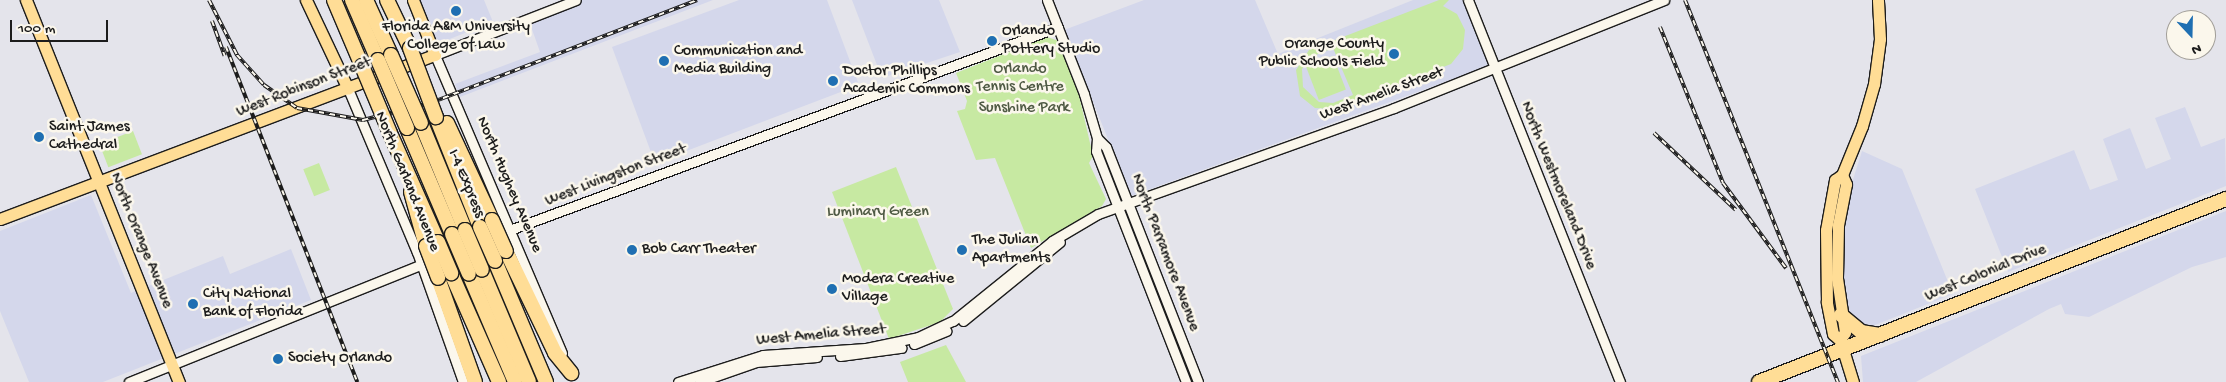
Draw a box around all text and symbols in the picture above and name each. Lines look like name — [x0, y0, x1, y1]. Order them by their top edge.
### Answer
marker: Florida A&M University College of Law — [450, 5, 462, 17]
scale bar — [12, 10, 110, 42]
north arrow — [2166, 10, 2216, 60]
place label: Florida A&M University College of Law — [382, 18, 530, 56]
text: 100 m — [18, 20, 55, 38]
place label: Orlando Pottery Studio — [1002, 22, 1100, 60]
marker: Orlando Pottery Studio — [986, 35, 998, 47]
place label: Orange County Public Schools Field — [1259, 35, 1384, 73]
text: N — [2189, 39, 2204, 58]
place label: Communication and Media Building — [674, 42, 802, 80]
marker: Orange County Public Schools Field — [1388, 48, 1400, 60]
street label: West Robinson Street — [234, 53, 374, 123]
marker: Communication and Media Building — [658, 55, 670, 67]
park label: Orlando Tennis Centre — [976, 60, 1064, 98]
place label: Doctor Phillips Academic Commons — [843, 62, 970, 100]
street label: West Amelia Street — [1318, 64, 1446, 126]
marker: Doctor Phillips Academic Commons — [827, 75, 839, 87]
park label: Sunshine Park — [979, 99, 1069, 119]
street label: North Westmoreland Drive — [1515, 99, 1599, 273]
street label: North Garland Avenue — [369, 109, 443, 255]
street label: North Hughey Avenue — [471, 114, 545, 256]
place label: Saint James Cathedral — [49, 118, 130, 156]
marker: Saint James Cathedral — [33, 131, 45, 143]
street label: West Livingston Street — [543, 140, 689, 212]
street label: I-4 Express — [442, 147, 488, 221]
street label: North Orange Avenue — [104, 170, 176, 312]
street label: North Parramore Avenue — [1125, 172, 1203, 334]
park label: Luminary Green — [827, 203, 929, 223]
place label: The Julian Apartments — [972, 231, 1050, 269]
place label: Bob Carr Theater — [642, 240, 756, 260]
street label: West Colonial Drive — [1923, 241, 2049, 307]
marker: Bob Carr Theater — [626, 244, 638, 256]
marker: The Julian Apartments — [956, 244, 968, 256]
place label: Modera Creative Village — [842, 270, 954, 308]
marker: Modera Creative Village — [826, 283, 838, 295]
place label: City National Bank of Florida — [203, 285, 303, 323]
marker: City National Bank of Florida — [187, 298, 199, 310]
street label: West Amelia Street — [756, 321, 886, 351]
place label: Society Orlando — [288, 349, 392, 369]
marker: Society Orlando — [272, 353, 284, 365]

